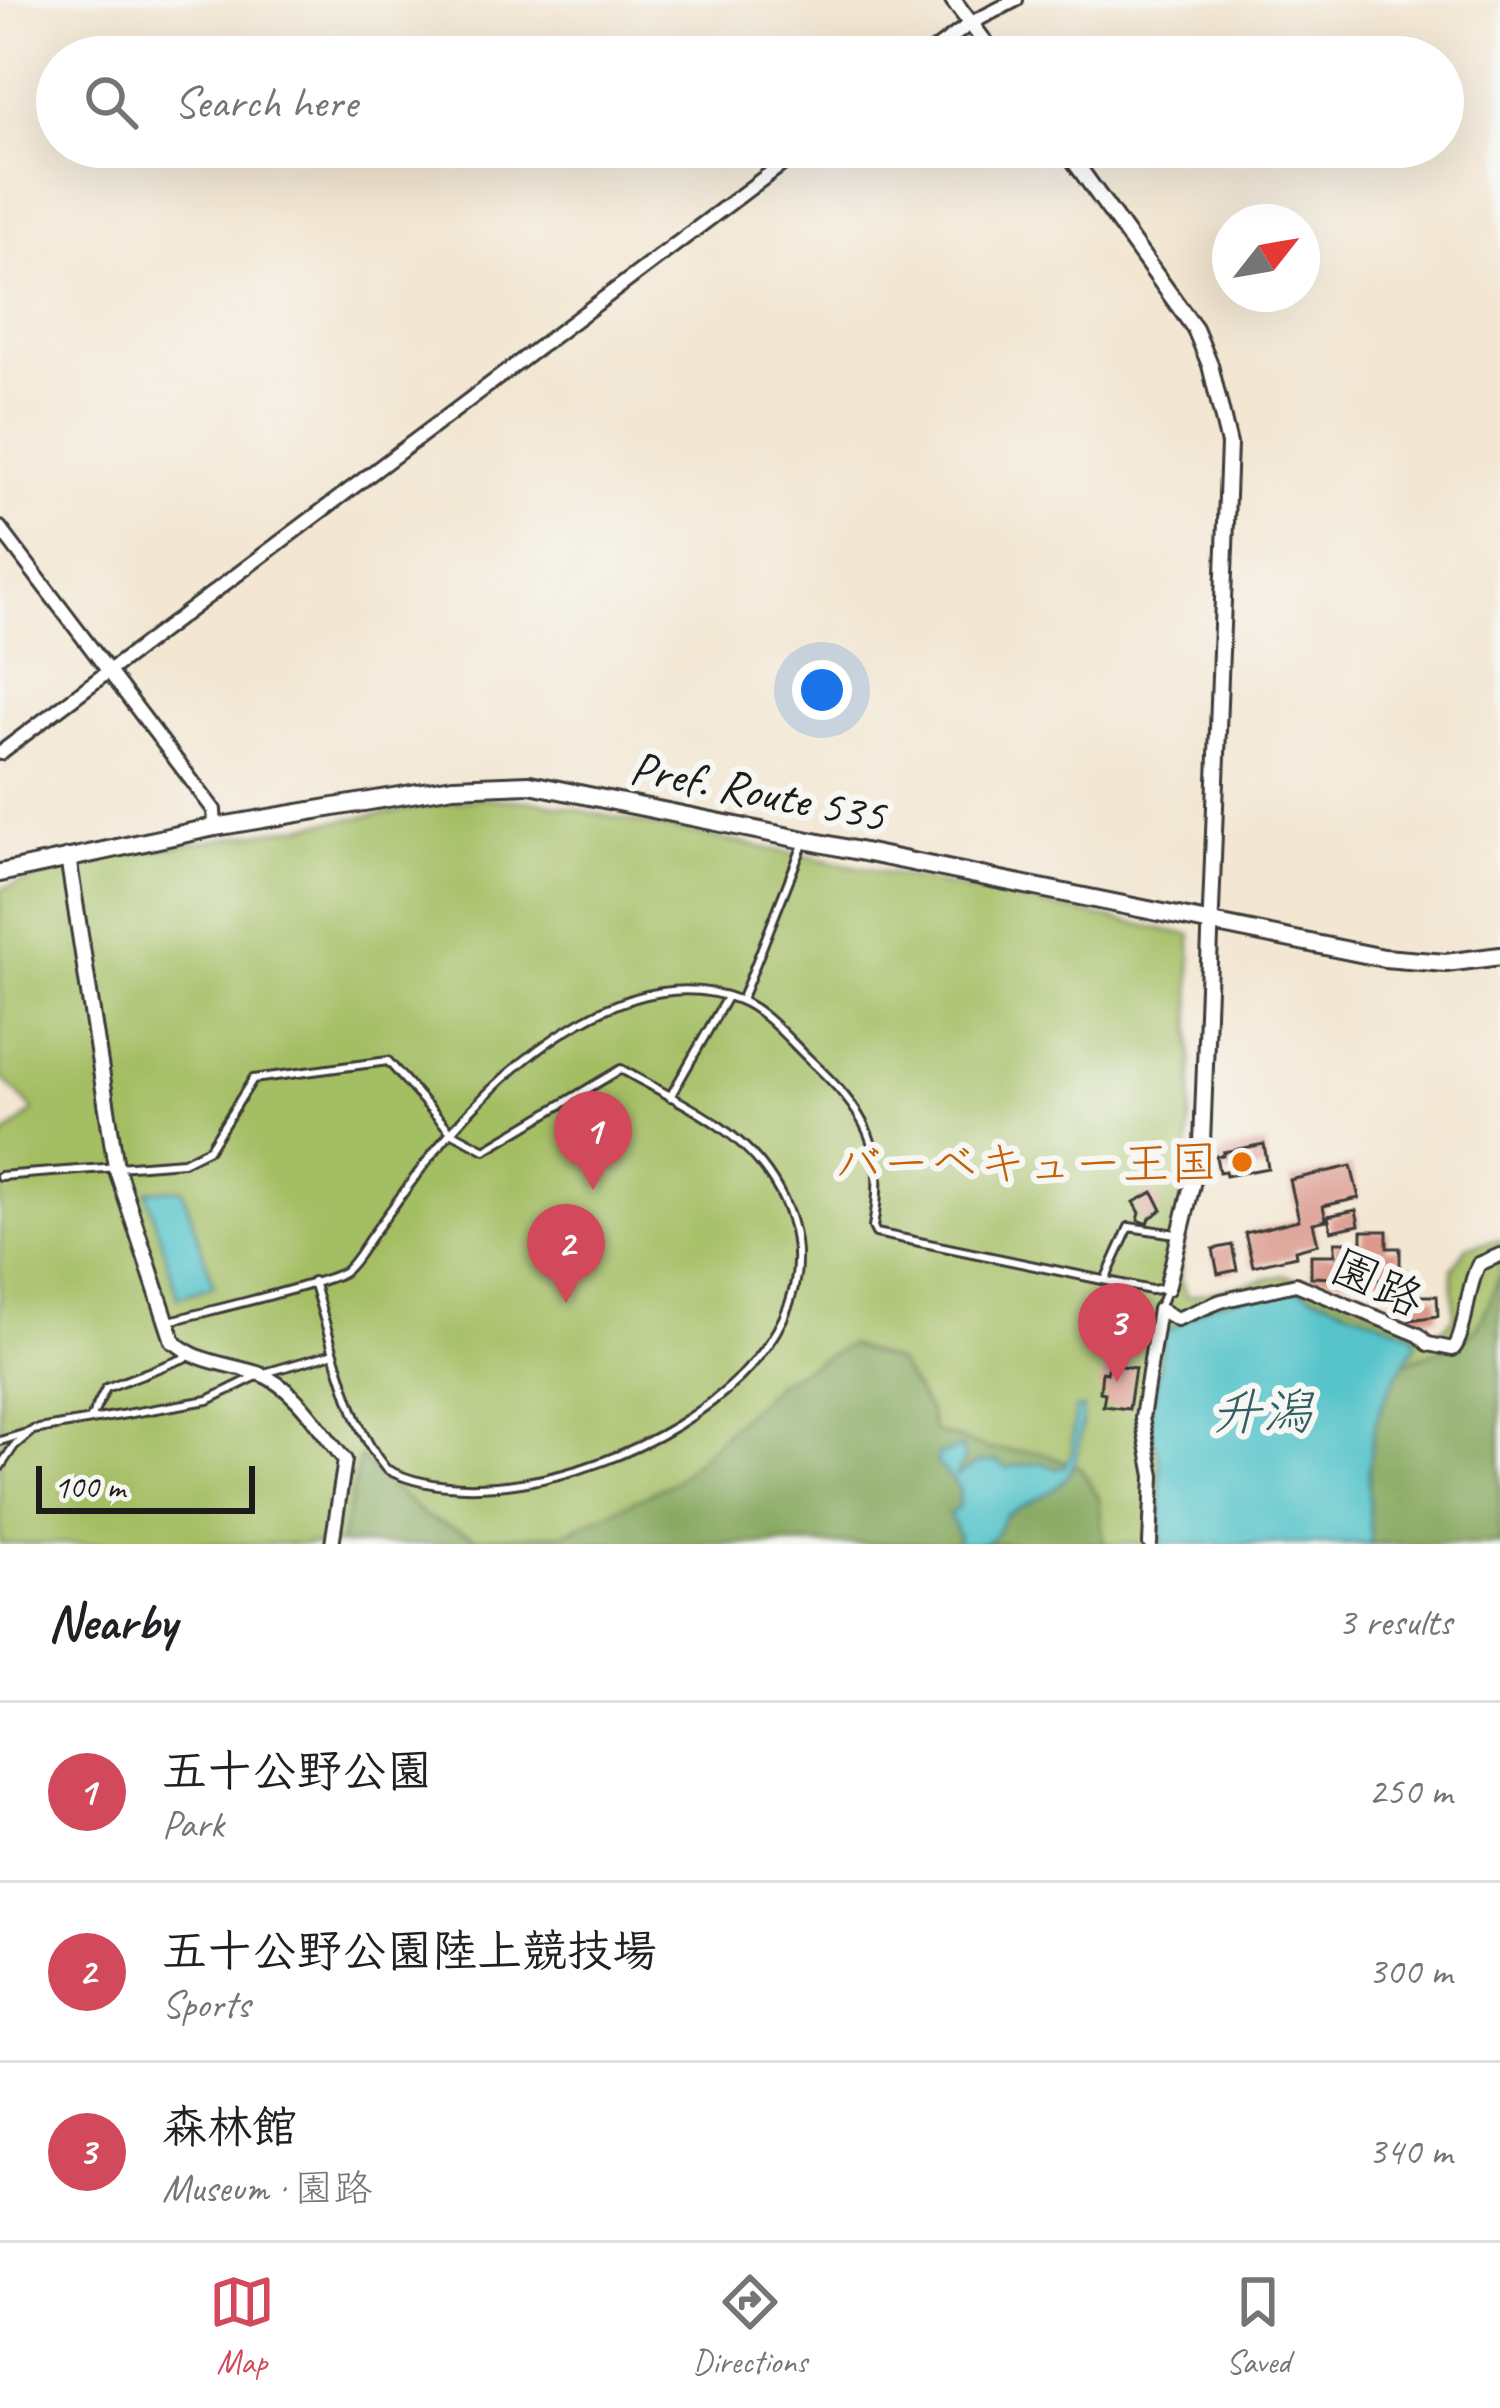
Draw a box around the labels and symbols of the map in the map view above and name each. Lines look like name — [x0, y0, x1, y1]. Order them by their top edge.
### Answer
north arrow — [1212, 204, 1320, 312]
your location — [792, 660, 852, 720]
street label: Pref. Route 535 — [625, 737, 893, 846]
pin: 1 — [554, 1091, 632, 1190]
place label: バーベキュー王国 — [834, 1133, 1218, 1193]
marker: バーベキュー王国 — [1229, 1149, 1255, 1175]
pin: 2 — [527, 1204, 605, 1303]
street label: 園路 — [1321, 1235, 1434, 1330]
pin: 3 — [1078, 1283, 1156, 1382]
water label: 升潟 — [1211, 1380, 1315, 1444]
scale bar — [36, 1460, 255, 1513]

